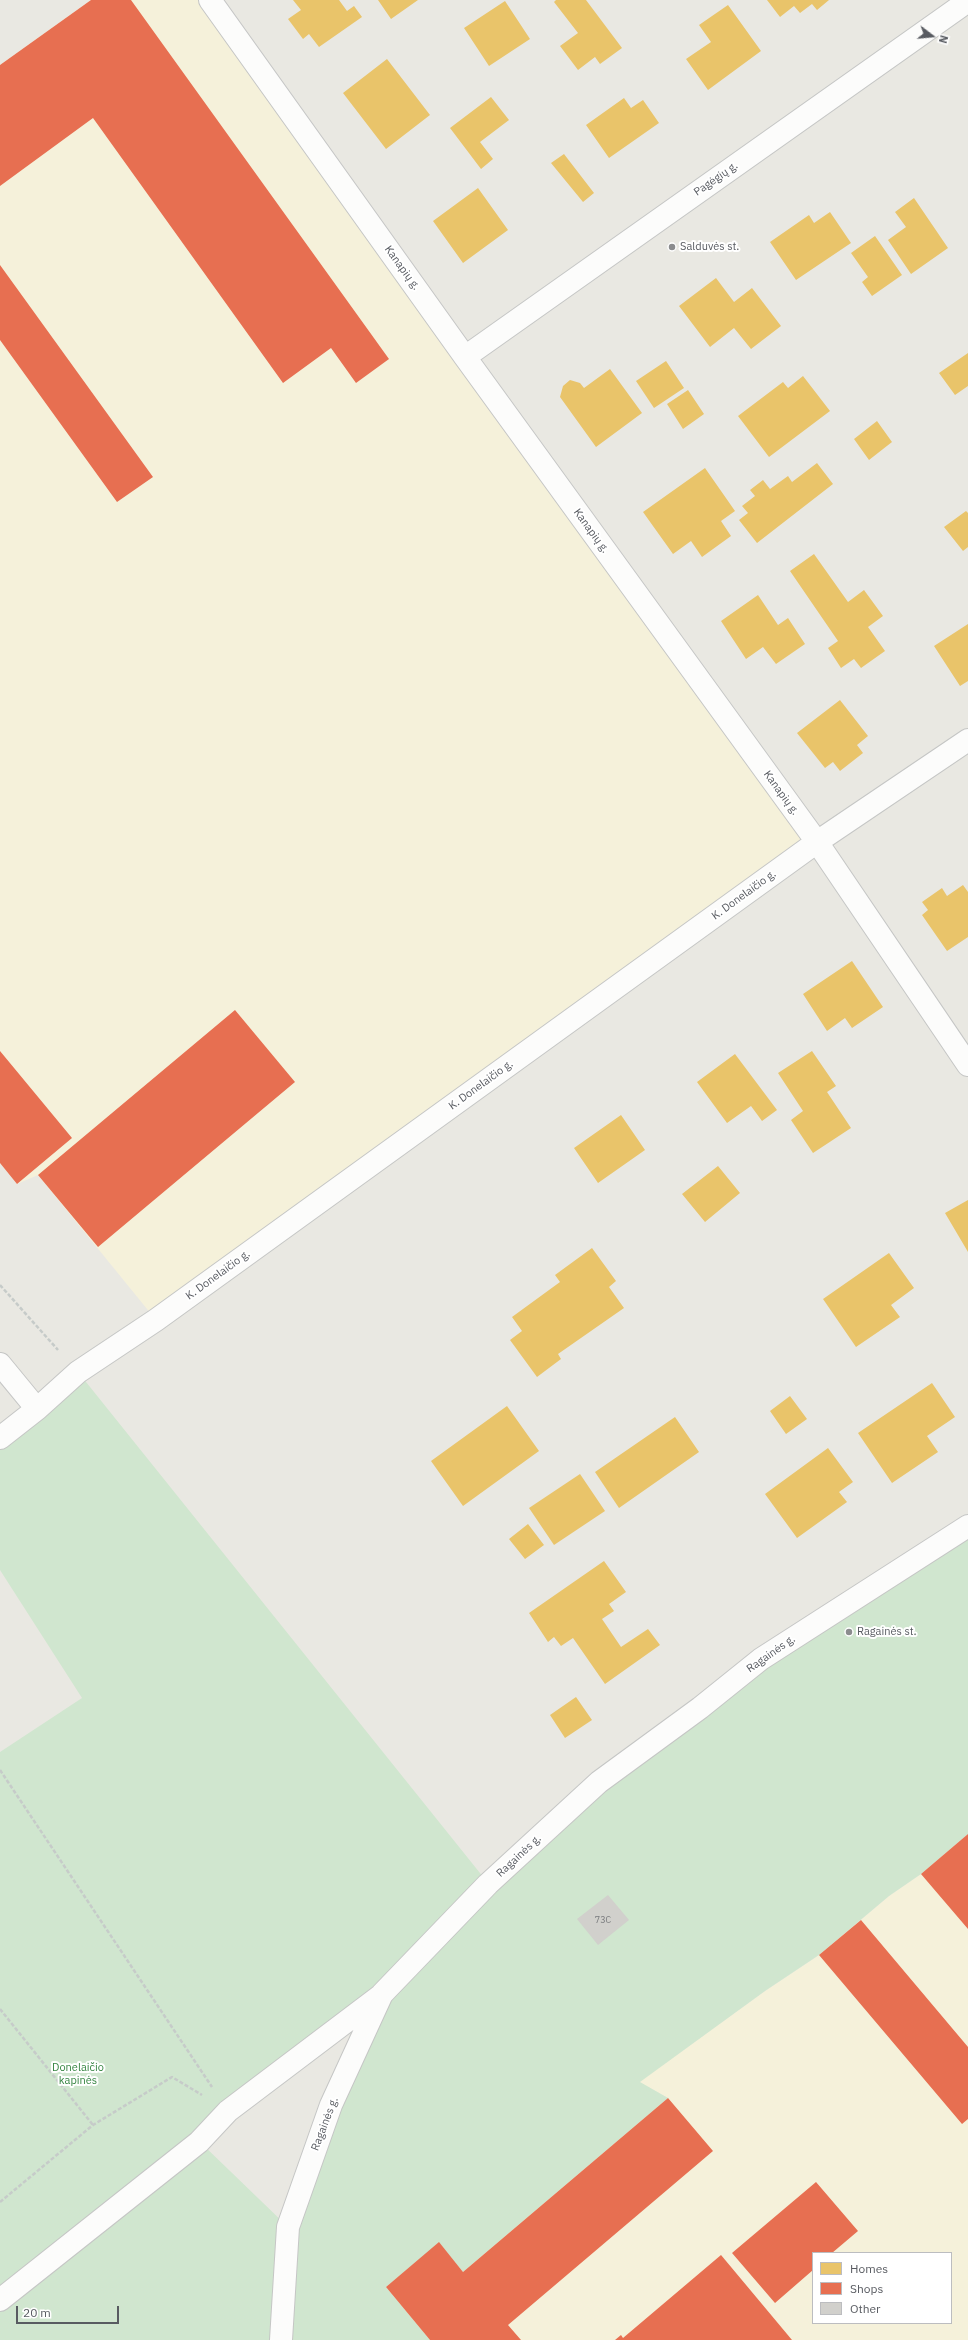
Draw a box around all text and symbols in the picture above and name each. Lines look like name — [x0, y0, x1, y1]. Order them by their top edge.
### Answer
north arrow — [912, 16, 952, 56]
text: N — [936, 34, 951, 45]
street label: Pagėgių g. — [692, 159, 740, 199]
place label: Salduvės st. — [680, 240, 739, 254]
marker: Salduvės st. — [667, 242, 677, 252]
street label: Kanapių g. — [381, 243, 423, 293]
street label: Kanapių g. — [570, 506, 612, 556]
street label: Kanapių g. — [760, 768, 802, 818]
street label: K. Donelaičio g. — [709, 867, 779, 923]
street label: K. Donelaičio g. — [446, 1057, 516, 1113]
street label: K. Donelaičio g. — [183, 1247, 253, 1303]
place label: Ragainės st. — [857, 1625, 917, 1639]
marker: Ragainės st. — [844, 1627, 854, 1637]
street label: Ragainės g. — [744, 1632, 798, 1676]
street label: Ragainės g. — [494, 1832, 544, 1880]
house number: 73C — [595, 1915, 611, 1925]
park label: Donelaičio kapinės — [52, 2061, 104, 2087]
street label: Ragainės g. — [309, 2095, 341, 2153]
legend — [812, 2252, 952, 2324]
text: Homes — [850, 2261, 888, 2276]
text: Shops — [850, 2281, 883, 2296]
scale bar — [18, 2298, 121, 2324]
text: Other — [850, 2301, 881, 2316]
text: 20 m — [23, 2305, 51, 2320]

